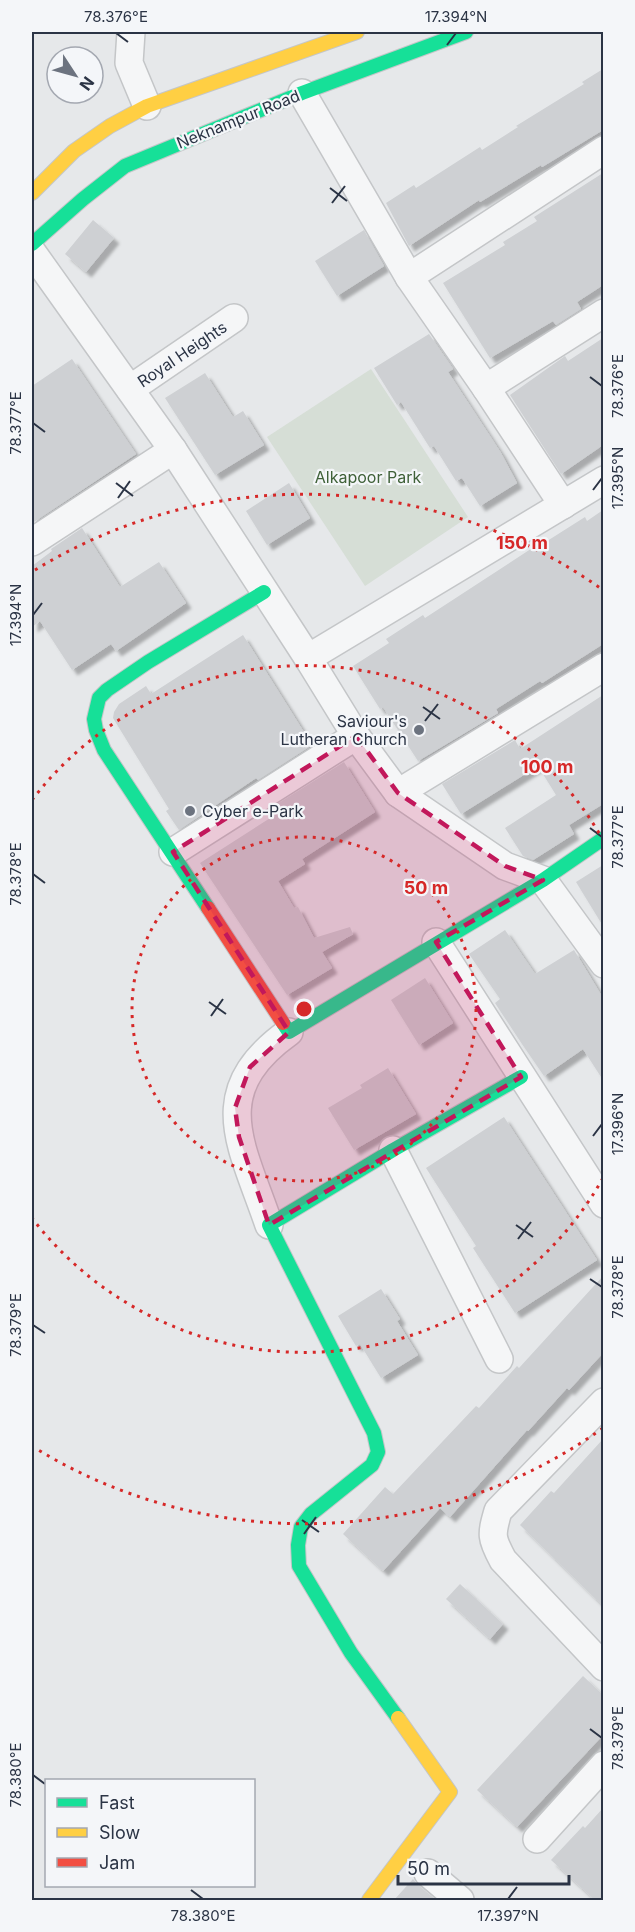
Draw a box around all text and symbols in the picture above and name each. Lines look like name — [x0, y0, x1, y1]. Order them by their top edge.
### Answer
text: 78.376°E — [84, 7, 148, 26]
text: 17.394°N — [425, 7, 487, 26]
north arrow — [45, 45, 105, 105]
text: N — [75, 73, 99, 95]
street label: Neknampur Road — [174, 85, 302, 153]
street label: Royal Heights — [133, 317, 231, 391]
text: 78.376°E — [608, 354, 627, 418]
text: 78.377°E — [6, 391, 25, 455]
text: 17.395°N — [608, 447, 627, 509]
park label: Alkapoor Park — [315, 467, 421, 487]
text: 150 m — [496, 532, 548, 553]
text: 17.394°N — [6, 584, 25, 646]
place label: Saviour's Lutheran Church — [281, 711, 407, 749]
marker: Saviour's Lutheran Church — [412, 723, 426, 737]
text: 100 m — [521, 756, 573, 777]
place label: Cyber e-Park — [202, 801, 304, 821]
marker: Cyber e-Park — [183, 804, 197, 818]
text: 78.377°E — [608, 805, 627, 869]
text: 78.378°E — [6, 842, 25, 906]
text: 50 m — [404, 877, 448, 898]
centre of rings — [294, 999, 314, 1019]
text: 17.396°N — [608, 1093, 627, 1155]
text: 78.378°E — [608, 1255, 627, 1319]
text: 78.379°E — [6, 1293, 25, 1357]
text: 78.379°E — [608, 1706, 627, 1770]
text: 78.380°E — [6, 1743, 25, 1808]
legend — [45, 1779, 255, 1887]
text: Fast — [99, 1792, 135, 1813]
text: Slow — [99, 1822, 140, 1843]
scale bar — [398, 1848, 569, 1886]
text: Jam — [99, 1852, 135, 1873]
text: 50 m — [407, 1858, 450, 1879]
text: 78.380°E — [171, 1906, 236, 1925]
text: 17.397°N — [477, 1906, 539, 1925]

